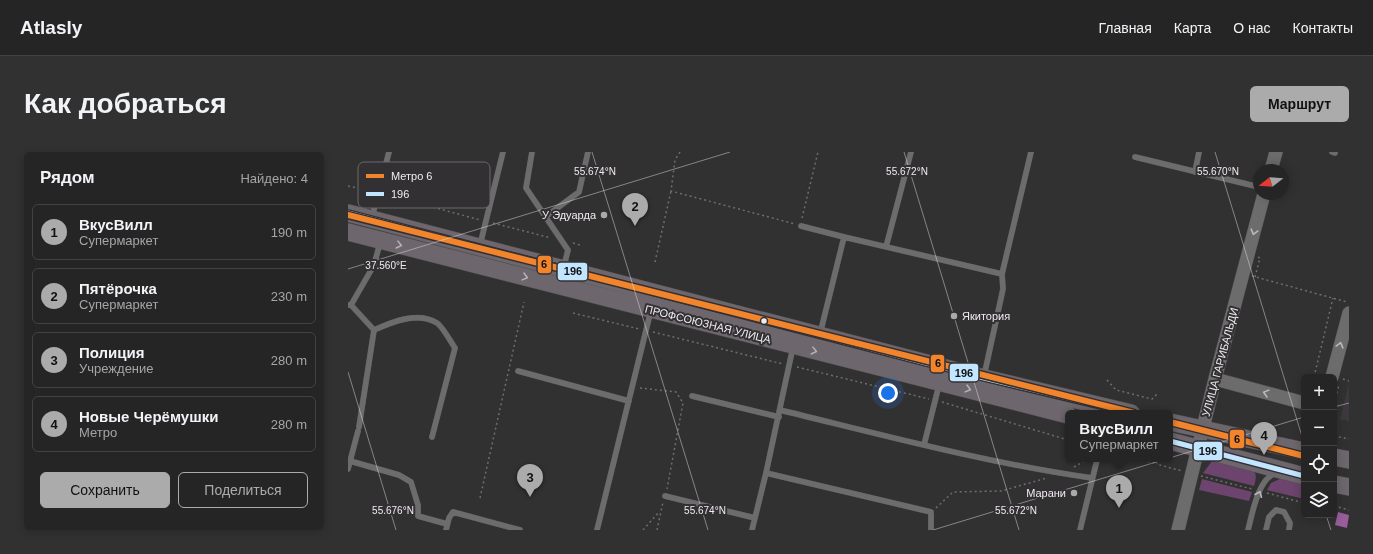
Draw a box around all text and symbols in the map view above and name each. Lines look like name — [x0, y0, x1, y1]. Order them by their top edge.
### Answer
text: Atlasly — [20, 17, 82, 38]
text: Главная — [1098, 20, 1152, 36]
text: Карта — [1174, 20, 1211, 36]
text: О нас — [1233, 20, 1271, 36]
text: Контакты — [1293, 20, 1353, 36]
button: Маршрут — [1250, 86, 1349, 122]
text: Как добраться — [24, 88, 226, 119]
legend — [358, 162, 490, 208]
north arrow — [1253, 164, 1289, 200]
text: 55.674°N — [574, 166, 616, 177]
text: 55.672°N — [886, 166, 928, 177]
text: 55.670°N — [1197, 166, 1239, 177]
text: Рядом — [40, 168, 95, 187]
text: Метро 6 — [391, 170, 433, 182]
text: Найдено: 4 — [240, 171, 308, 186]
text: 196 — [391, 188, 409, 200]
pin: 2 — [622, 193, 648, 226]
place label: У Эдуарда — [542, 209, 597, 221]
marker: У Эдуарда — [599, 210, 609, 220]
text: ВкусВилл — [79, 216, 153, 233]
text: 1 — [50, 225, 58, 240]
text: 190 m — [271, 225, 307, 240]
one-way arrow — [1251, 228, 1259, 235]
text: Супермаркет — [79, 233, 158, 248]
one-way arrow — [396, 240, 403, 249]
line badge: 6 — [537, 255, 552, 274]
text: 6 — [541, 258, 547, 270]
text: 37.560°E — [365, 260, 407, 271]
line badge: 196 — [557, 262, 588, 281]
text: 196 — [564, 265, 582, 277]
one-way arrow — [522, 273, 529, 281]
text: Пятёрочка — [79, 280, 157, 297]
text: 2 — [50, 289, 58, 304]
text: 230 m — [271, 289, 307, 304]
text: Супермаркет — [79, 297, 158, 312]
street label: ПРОФСОЮЗНАЯ УЛИЦА — [644, 303, 773, 346]
street label: УЛИЦА ГАРИБАЛЬДИ — [1200, 306, 1240, 418]
place label: Якитория — [962, 310, 1010, 322]
marker: Якитория — [949, 311, 959, 321]
unlabelled marker — [759, 316, 769, 326]
one-way arrow — [1335, 342, 1344, 349]
text: Полиция — [79, 344, 145, 361]
one-way arrow — [810, 346, 817, 355]
text: 3 — [50, 353, 58, 368]
text: 280 m — [271, 353, 307, 368]
line badge: 6 — [930, 354, 945, 373]
text: 6 — [935, 357, 941, 369]
text: Учреждение — [79, 361, 154, 376]
line badge: 196 — [949, 363, 979, 382]
text: 196 — [955, 367, 973, 379]
map controls — [1301, 374, 1337, 518]
button: + — [1301, 374, 1337, 410]
your location — [878, 383, 898, 403]
one-way arrow — [964, 384, 971, 392]
one-way arrow — [1263, 389, 1270, 397]
text: Новые Черёмушки — [79, 408, 218, 425]
popup — [1065, 410, 1173, 462]
button: − — [1301, 410, 1337, 446]
text: 4 — [50, 417, 58, 432]
text: 280 m — [271, 417, 307, 432]
text: ВкусВилл — [1079, 420, 1153, 437]
pin: 4 — [1251, 422, 1277, 455]
text: Метро — [79, 425, 117, 440]
line badge: 6 — [1229, 429, 1245, 449]
text: 6 — [1234, 433, 1240, 445]
text: Супермаркет — [1079, 437, 1159, 452]
line badge: 196 — [1193, 441, 1223, 461]
text: 196 — [1199, 445, 1217, 457]
button: locate — [1301, 446, 1337, 482]
pin: 3 — [517, 464, 543, 497]
button: Сохранить — [40, 472, 170, 508]
button: Поделиться — [178, 472, 308, 508]
pin: 1 — [1106, 475, 1132, 508]
button: layers — [1301, 482, 1337, 518]
place label: Марани — [1026, 487, 1066, 499]
marker: Марани — [1069, 488, 1079, 498]
one-way arrow — [1254, 490, 1262, 498]
text: 55.676°N — [372, 505, 414, 516]
text: 55.674°N — [684, 505, 726, 516]
text: 55.672°N — [995, 505, 1037, 516]

